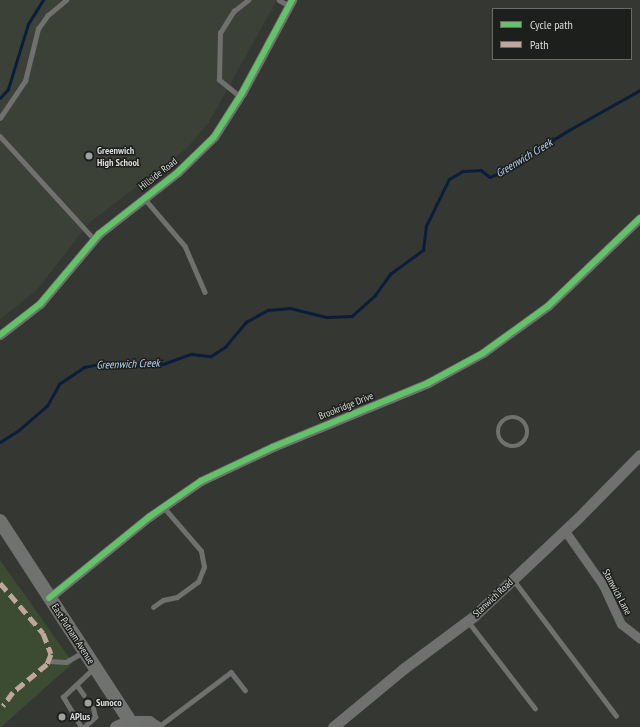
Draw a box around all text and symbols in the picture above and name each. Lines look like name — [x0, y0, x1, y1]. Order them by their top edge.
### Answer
legend — [492, 8, 632, 60]
text: Cycle path — [530, 17, 573, 32]
text: Path — [530, 37, 548, 52]
water label: Greenwich Creek — [493, 136, 555, 180]
place label: Greenwich High School — [97, 144, 139, 168]
marker: Greenwich High School — [84, 151, 94, 161]
street label: Hillside Road — [136, 155, 180, 193]
water label: Greenwich Creek — [96, 356, 160, 372]
street label: Brookridge Drive — [317, 390, 375, 422]
street label: Stanwich Lane — [600, 567, 634, 617]
street label: Stanwich Road — [470, 576, 516, 620]
street label: East Putnam Avenue — [49, 601, 97, 667]
place label: Sunoco — [96, 697, 122, 709]
marker: Sunoco — [83, 698, 93, 708]
place label: APlus — [70, 711, 90, 723]
marker: APlus — [57, 712, 67, 722]

